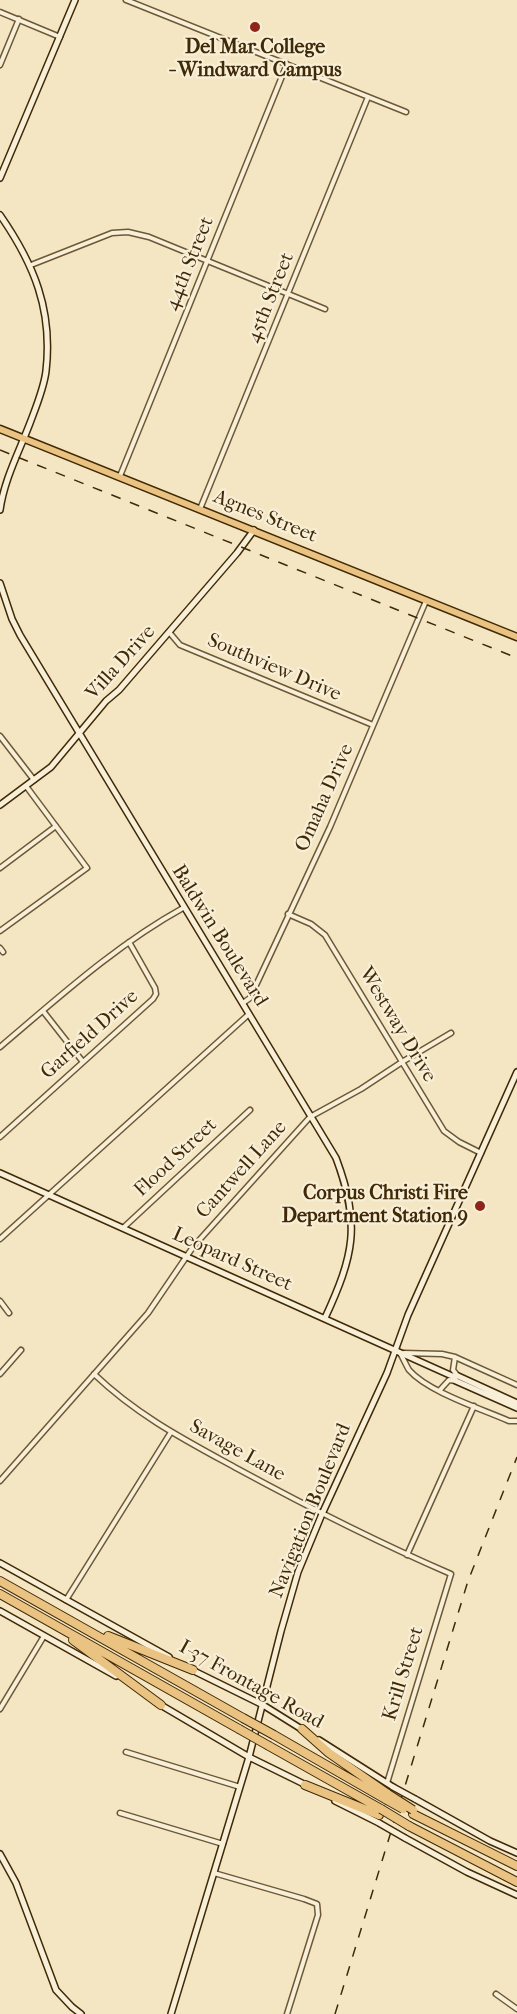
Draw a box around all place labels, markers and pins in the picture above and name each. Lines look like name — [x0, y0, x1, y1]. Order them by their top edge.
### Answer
marker: Del Mar College - Windward Campus — [248, 20, 262, 34]
place label: Del Mar College - Windward Campus — [168, 36, 342, 83]
place label: Corpus Christi Fire Department Station 9 — [282, 1182, 468, 1229]
marker: Corpus Christi Fire Department Station 9 — [473, 1199, 487, 1213]

